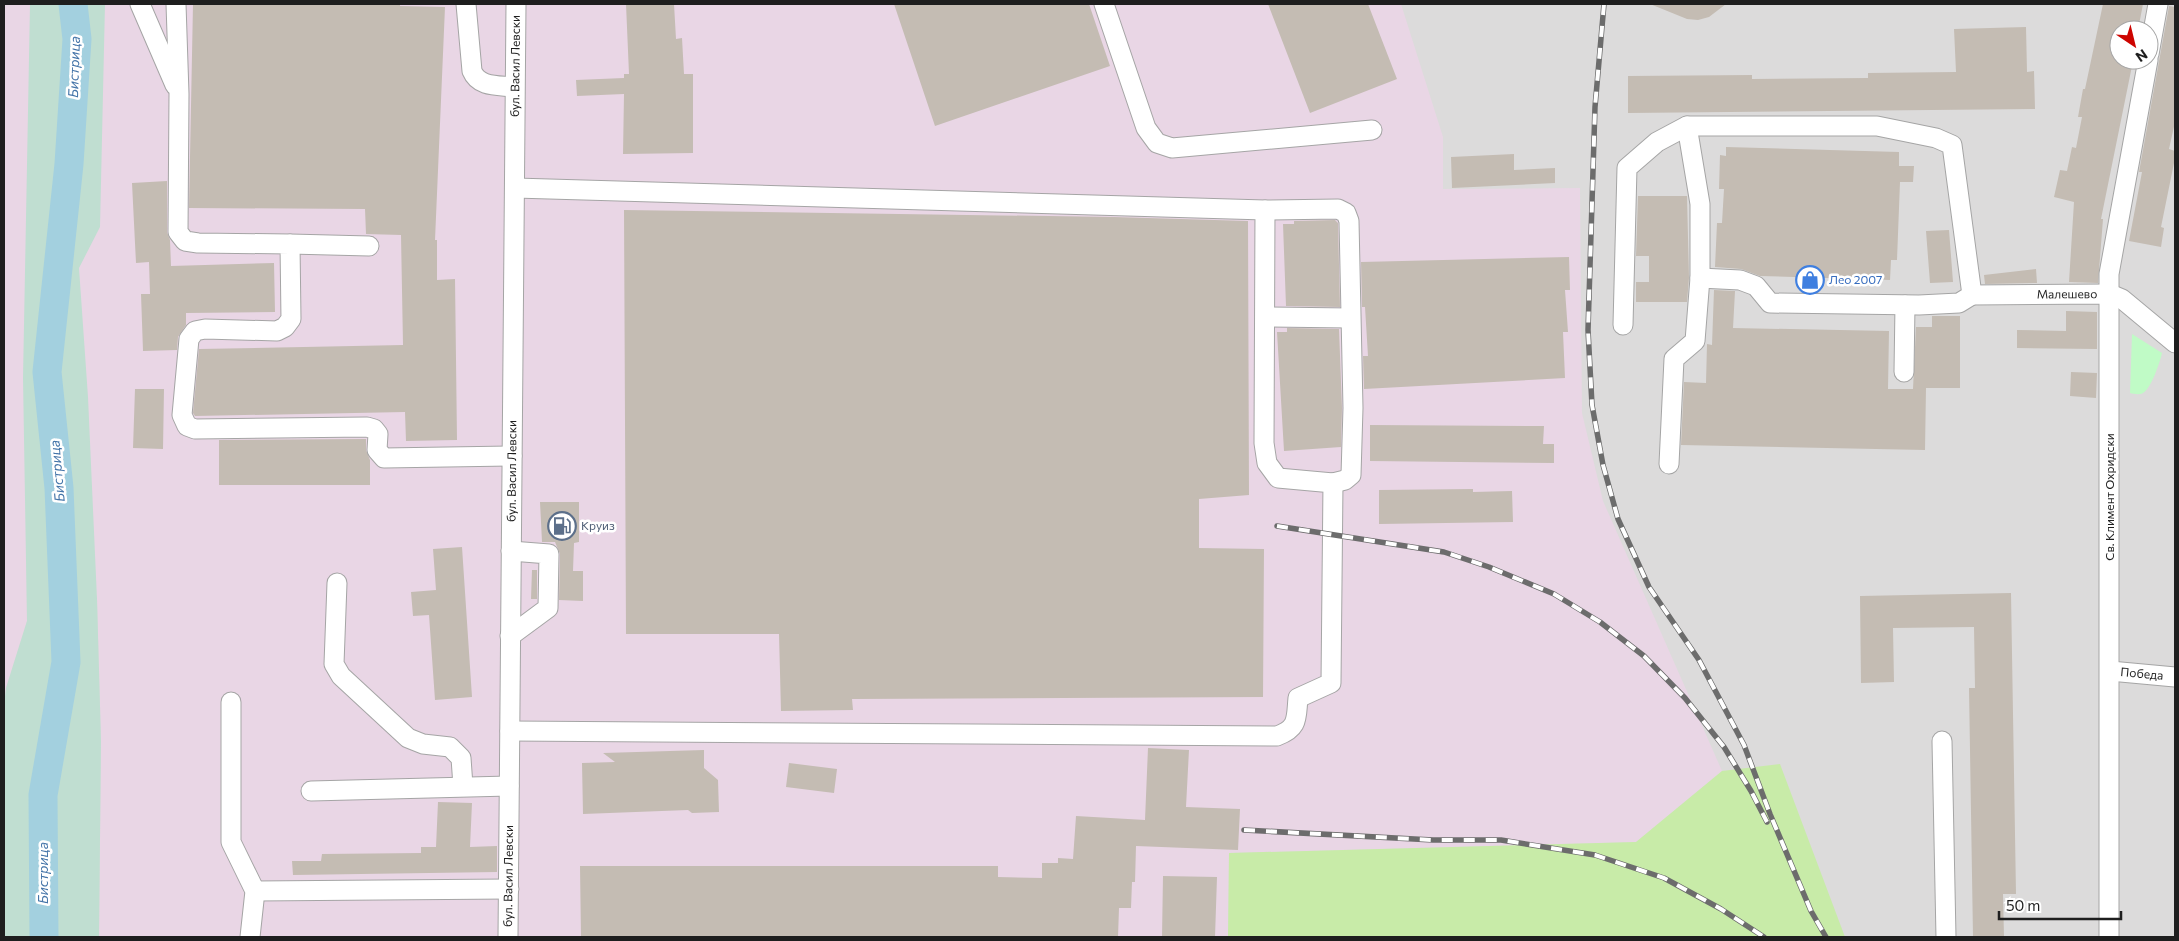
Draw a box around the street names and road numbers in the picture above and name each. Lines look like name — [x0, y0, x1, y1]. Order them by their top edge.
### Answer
street label: бул. Васил Левски — [507, 15, 522, 117]
street label: Малешево — [2037, 286, 2097, 301]
street label: бул. Васил Левски — [504, 420, 518, 522]
street label: Св. Климент Охридски — [2102, 433, 2116, 561]
street label: Победа — [2120, 664, 2164, 682]
street label: бул. Васил Левски — [500, 825, 515, 927]

